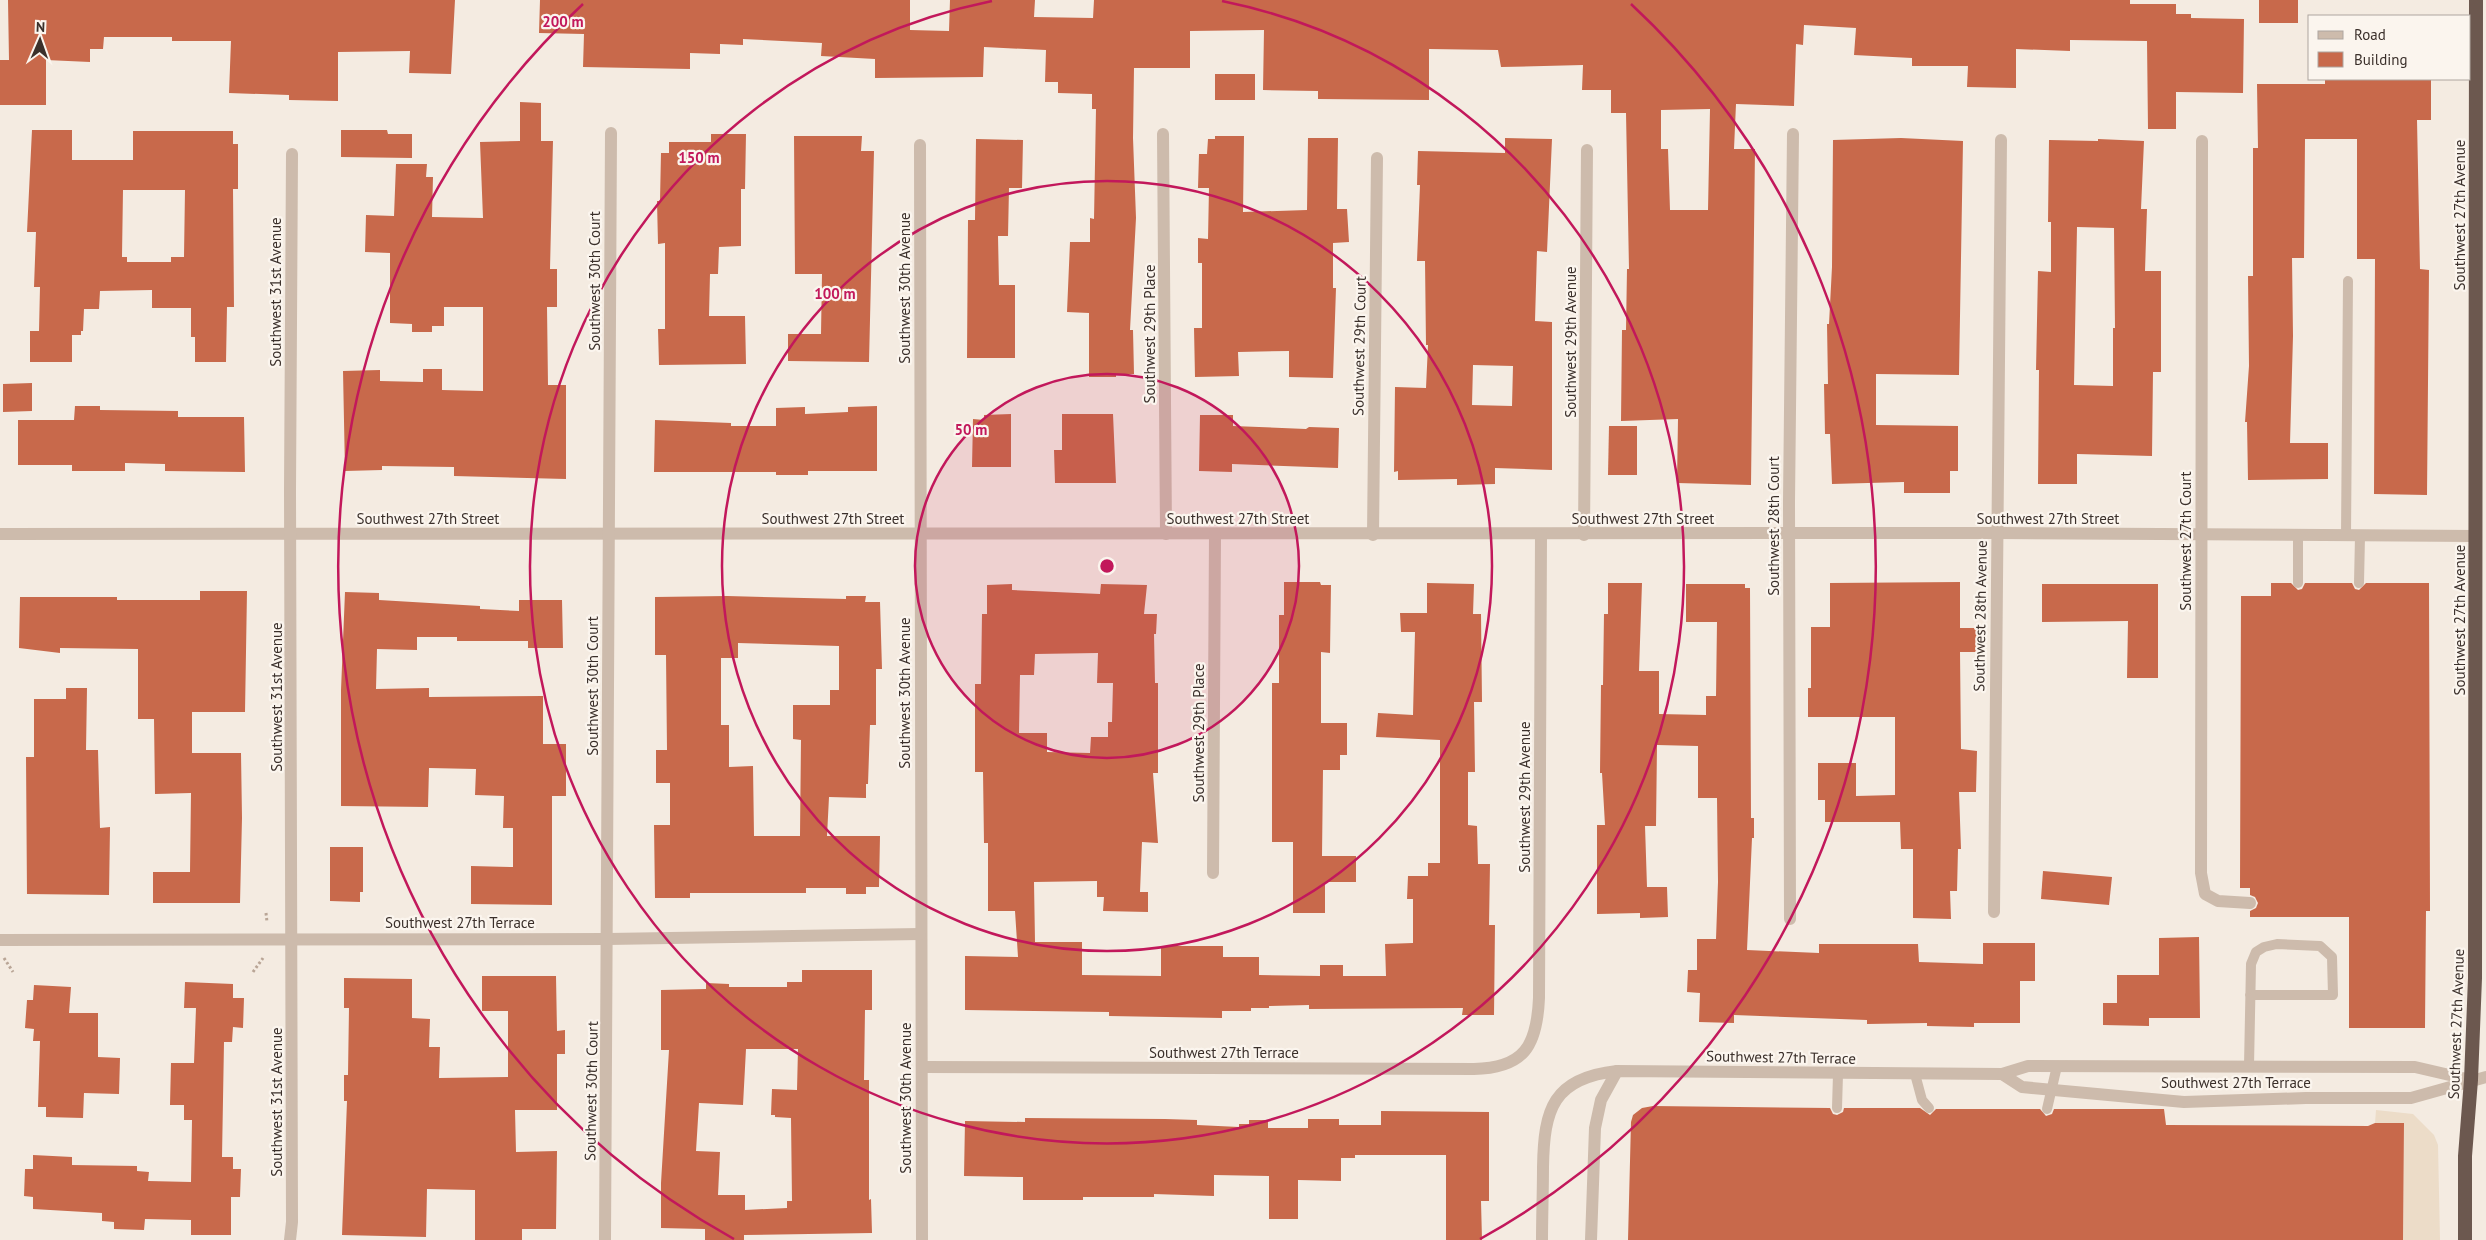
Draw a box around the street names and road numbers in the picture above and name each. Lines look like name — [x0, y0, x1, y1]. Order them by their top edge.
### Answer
street label: Southwest 27th Avenue — [2450, 140, 2469, 290]
street label: Southwest 30th Court — [585, 211, 604, 351]
street label: Southwest 30th Avenue — [895, 212, 914, 364]
street label: Southwest 31st Avenue — [266, 217, 285, 367]
street label: Southwest 29th Place — [1140, 264, 1159, 404]
street label: Southwest 29th Avenue — [1561, 266, 1580, 418]
street label: Southwest 29th Court — [1348, 276, 1370, 416]
street label: Southwest 28th Court — [1764, 456, 1783, 596]
street label: Southwest 27th Court — [2176, 471, 2195, 611]
street label: Southwest 27th Street — [357, 509, 499, 528]
street label: Southwest 27th Street — [762, 509, 904, 528]
street label: Southwest 27th Street — [1167, 509, 1309, 528]
street label: Southwest 27th Street — [1572, 509, 1714, 528]
street label: Southwest 27th Street — [1977, 509, 2119, 528]
street label: Southwest 28th Avenue — [1969, 540, 1991, 692]
street label: Southwest 27th Avenue — [2450, 545, 2469, 695]
street label: Southwest 30th Court — [583, 616, 602, 756]
street label: Southwest 30th Avenue — [895, 617, 914, 769]
street label: Southwest 31st Avenue — [267, 622, 286, 772]
street label: Southwest 29th Place — [1189, 663, 1208, 803]
street label: Southwest 29th Avenue — [1515, 721, 1534, 873]
street label: Southwest 27th Terrace — [385, 913, 535, 932]
street label: Southwest 27th Avenue — [2444, 948, 2468, 1100]
street label: Southwest 30th Court — [580, 1021, 602, 1161]
street label: Southwest 30th Avenue — [896, 1022, 915, 1174]
street label: Southwest 31st Avenue — [267, 1027, 286, 1177]
street label: Southwest 27th Terrace — [1149, 1043, 1299, 1062]
street label: Southwest 27th Terrace — [1706, 1046, 1856, 1068]
street label: Southwest 27th Terrace — [2161, 1073, 2311, 1092]

